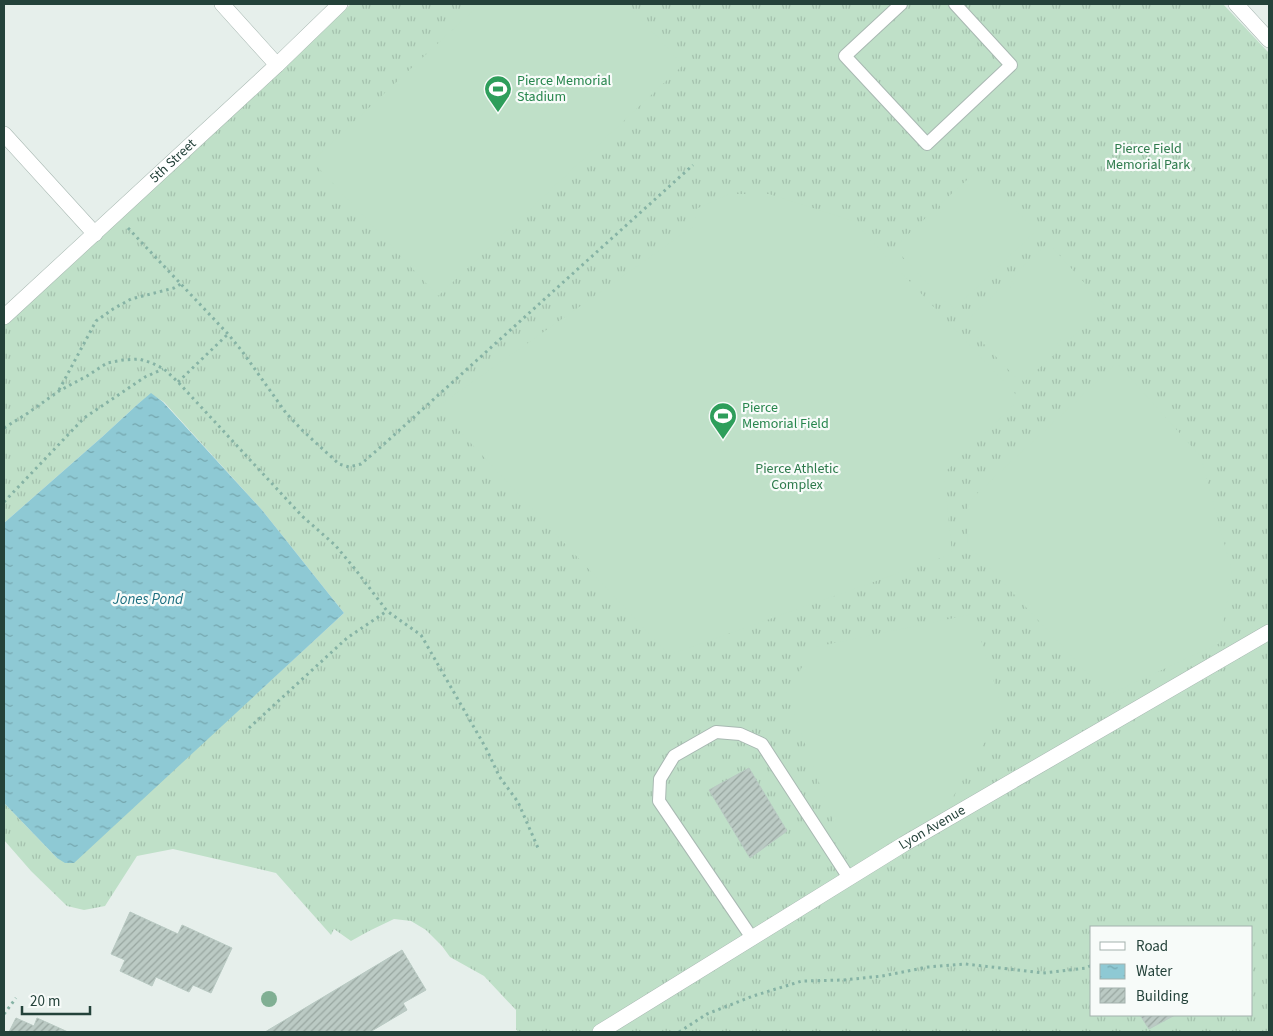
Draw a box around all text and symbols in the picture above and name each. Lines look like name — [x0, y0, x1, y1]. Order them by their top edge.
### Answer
place label: Pierce Memorial Stadium — [517, 71, 612, 107]
sports icon: Pierce Memorial Stadium — [483, 74, 513, 113]
street label: 5th Street — [145, 134, 201, 188]
park label: Pierce Field Memorial Park — [1106, 139, 1190, 175]
place label: Pierce Memorial Field — [742, 398, 829, 434]
sports icon: Pierce Memorial Field — [708, 401, 738, 440]
park label: Pierce Athletic Complex — [755, 459, 839, 495]
water label: Jones Pond — [112, 589, 184, 610]
street label: Lyon Avenue — [895, 800, 969, 855]
legend — [1090, 926, 1253, 1016]
text: Road — [1136, 936, 1168, 957]
text: Water — [1136, 961, 1173, 982]
scale bar — [22, 984, 90, 1016]
text: Building — [1136, 986, 1189, 1007]
text: 20 m — [30, 991, 60, 1012]

